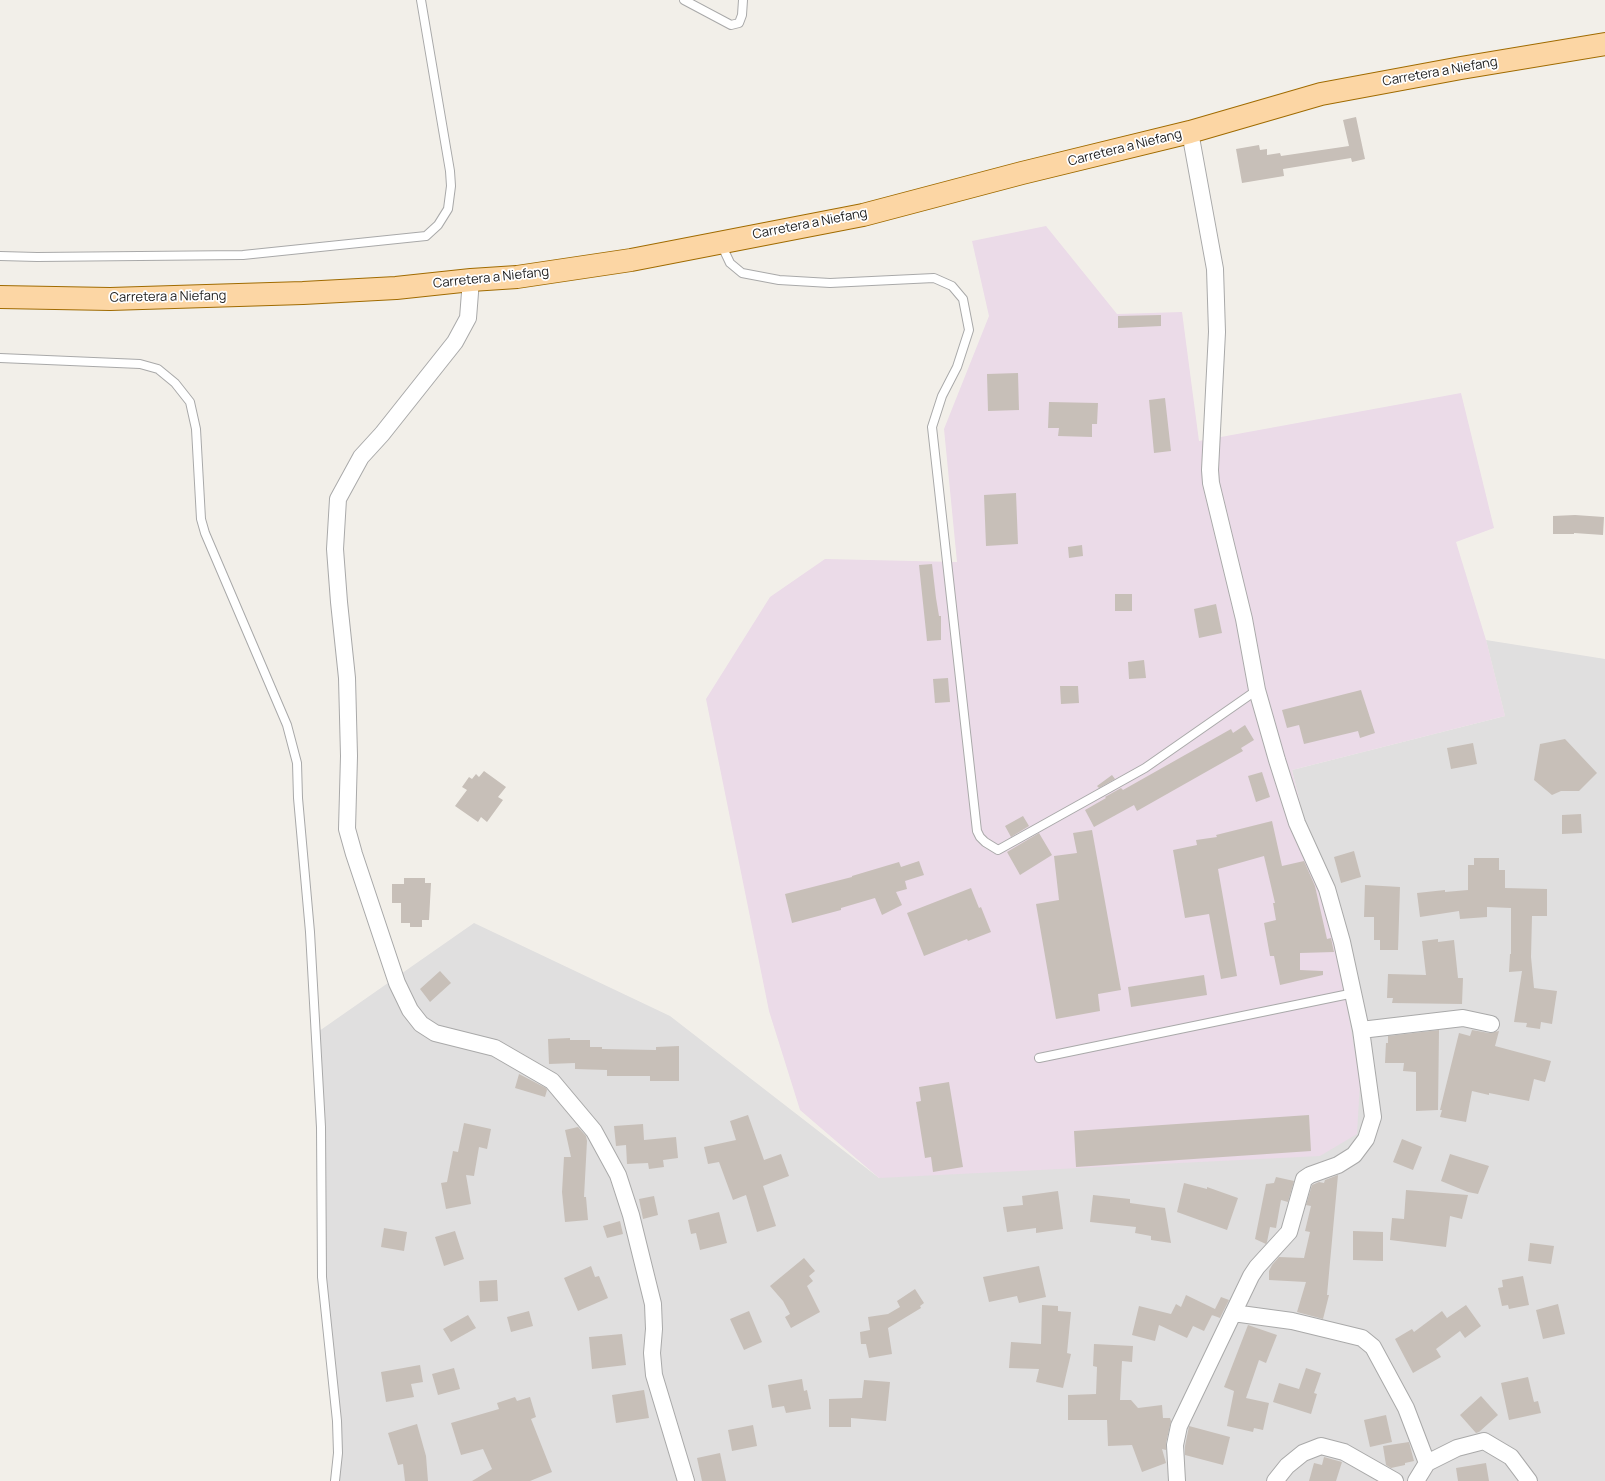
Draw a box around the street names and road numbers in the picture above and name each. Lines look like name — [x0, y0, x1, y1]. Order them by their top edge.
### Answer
street label: Carretera a Niefang — [1381, 54, 1499, 90]
street label: Carretera a Niefang — [1067, 126, 1183, 170]
street label: Carretera a Niefang — [751, 205, 869, 243]
street label: Carretera a Niefang — [432, 264, 550, 292]
street label: Carretera a Niefang — [110, 288, 226, 306]

